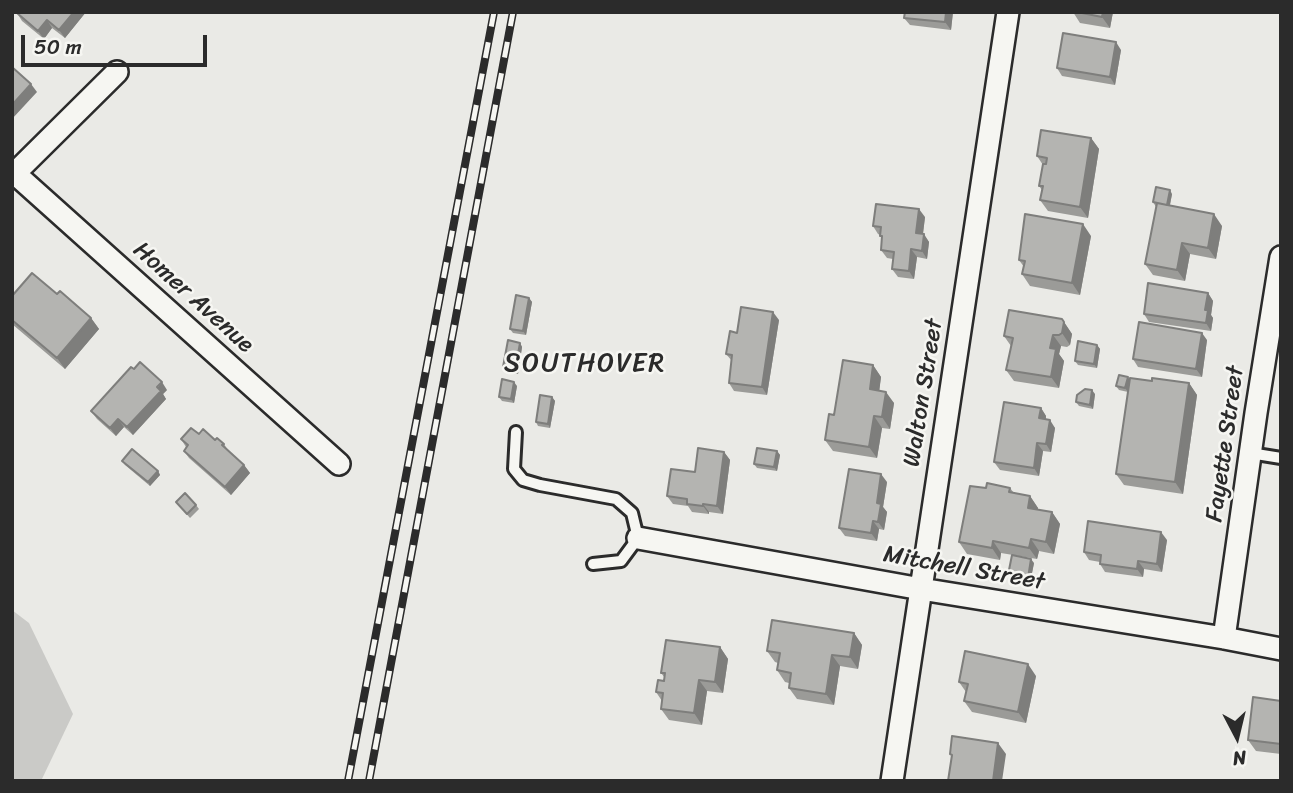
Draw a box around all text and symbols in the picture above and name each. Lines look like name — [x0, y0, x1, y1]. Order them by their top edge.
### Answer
scale bar — [24, 21, 210, 65]
text: 50 m — [34, 28, 82, 66]
street label: Homer Avenue — [127, 236, 259, 360]
street label: Walton Street — [898, 317, 950, 469]
district label: SOUTHOVER — [506, 348, 664, 380]
street label: Fayette Street — [1201, 364, 1251, 524]
street label: Mitchell Street — [881, 541, 1047, 597]
north arrow — [1202, 702, 1272, 772]
text: N — [1231, 741, 1248, 776]

